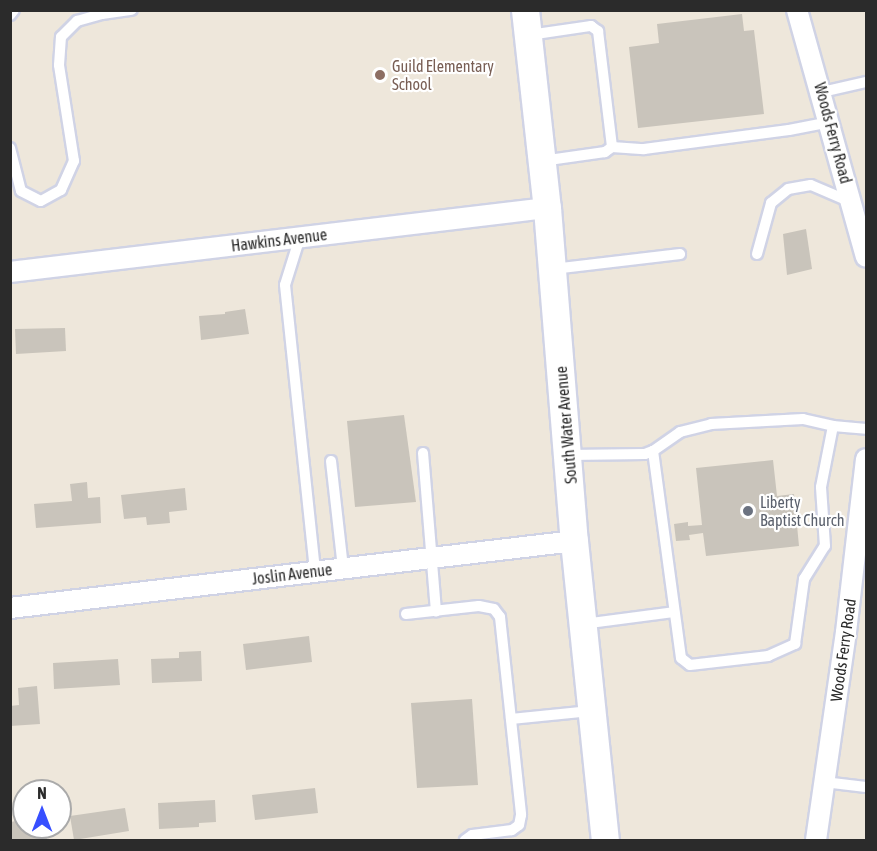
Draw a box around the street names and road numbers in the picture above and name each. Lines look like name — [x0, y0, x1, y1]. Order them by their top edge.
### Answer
street label: Woods Ferry Road — [810, 80, 856, 186]
street label: Hawkins Avenue — [230, 225, 328, 255]
street label: South Water Avenue — [551, 365, 581, 485]
street label: Joslin Avenue — [251, 560, 333, 588]
street label: Woods Ferry Road — [826, 597, 860, 703]

